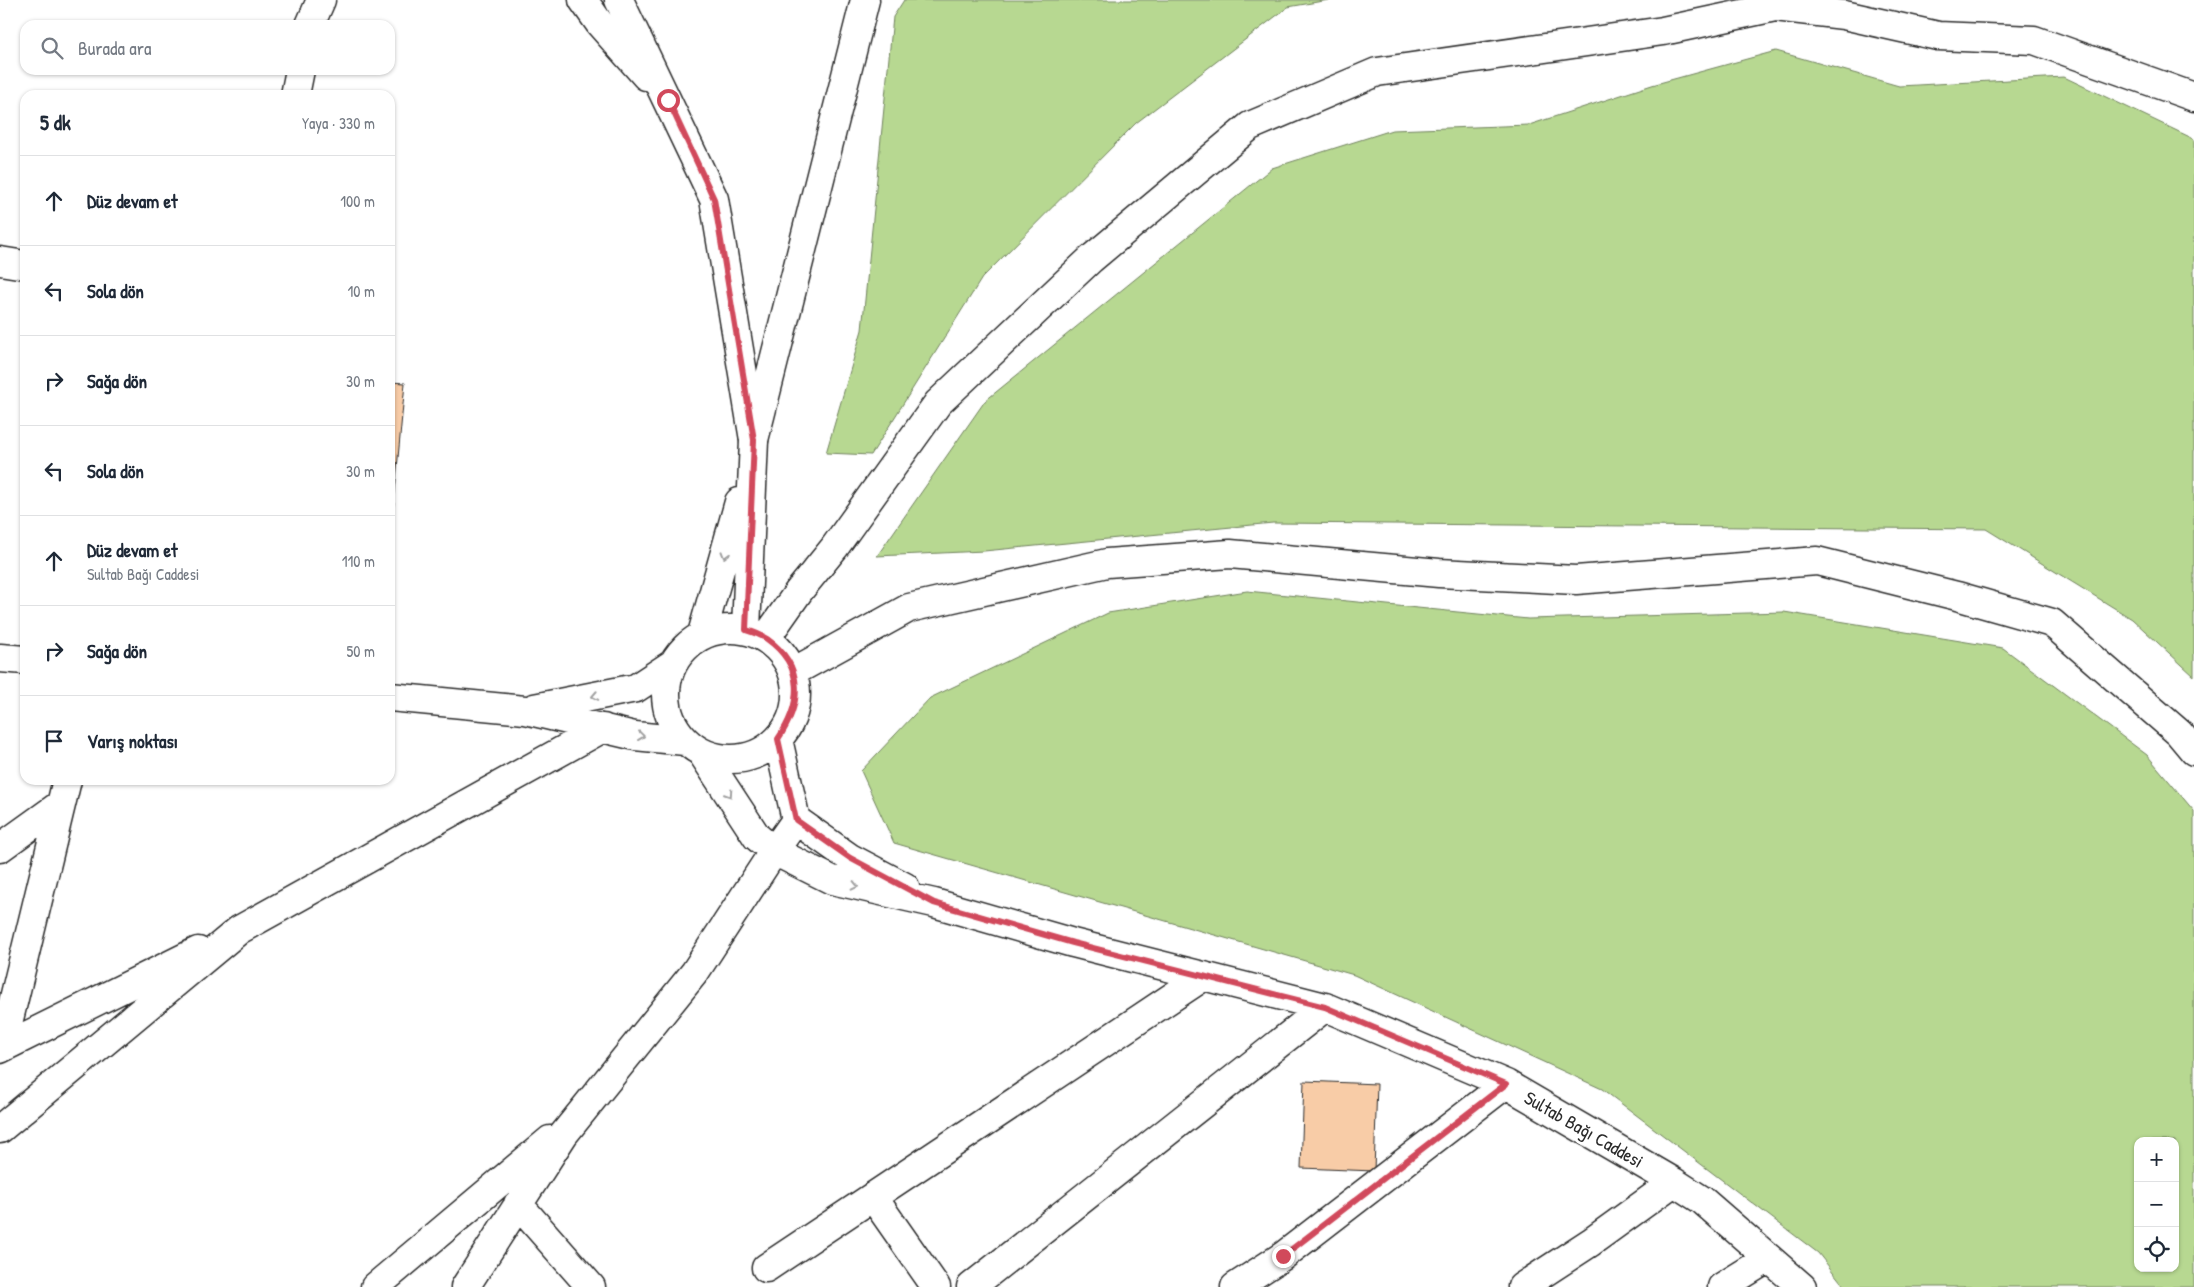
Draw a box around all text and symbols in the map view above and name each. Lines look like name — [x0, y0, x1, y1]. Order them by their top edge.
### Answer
search box — [20, 20, 395, 75]
icon: search — [38, 34, 66, 62]
text: Burada ara — [78, 35, 151, 61]
route start — [657, 89, 680, 112]
text: 5 dk — [40, 108, 71, 137]
text: Yaya · 330 m — [302, 112, 375, 134]
icon: ahead — [40, 187, 68, 215]
text: Düz devam et — [87, 188, 178, 214]
text: 100 m — [340, 190, 375, 212]
icon: left — [40, 277, 68, 305]
text: Sola dön — [87, 278, 144, 304]
text: 10 m — [347, 280, 375, 302]
icon: right — [40, 367, 68, 395]
text: Sağa dön — [87, 368, 147, 394]
text: 30 m — [346, 370, 375, 392]
icon: left — [40, 457, 68, 485]
text: Sola dön — [87, 458, 144, 484]
text: 30 m — [346, 460, 375, 482]
text: Düz devam et — [87, 537, 178, 563]
icon: ahead — [40, 547, 68, 575]
text: 110 m — [342, 550, 375, 572]
one-way arrow — [721, 551, 731, 559]
text: Sultab Bağı Caddesi — [87, 563, 199, 585]
icon: right — [40, 637, 68, 665]
text: Sağa dön — [87, 638, 147, 664]
text: 50 m — [347, 640, 375, 662]
one-way arrow — [591, 690, 599, 701]
icon: arrive — [40, 727, 68, 755]
text: Varış noktası — [87, 728, 178, 754]
one-way arrow — [637, 730, 645, 741]
one-way arrow — [722, 788, 732, 797]
one-way arrow — [851, 880, 859, 890]
street label: Sultab Bağı Caddesi — [1520, 1084, 1648, 1174]
map controls — [2134, 1137, 2179, 1272]
button: + — [2134, 1137, 2179, 1182]
button: − — [2134, 1182, 2179, 1227]
button: locate — [2134, 1227, 2179, 1272]
route end — [1272, 1245, 1295, 1268]

